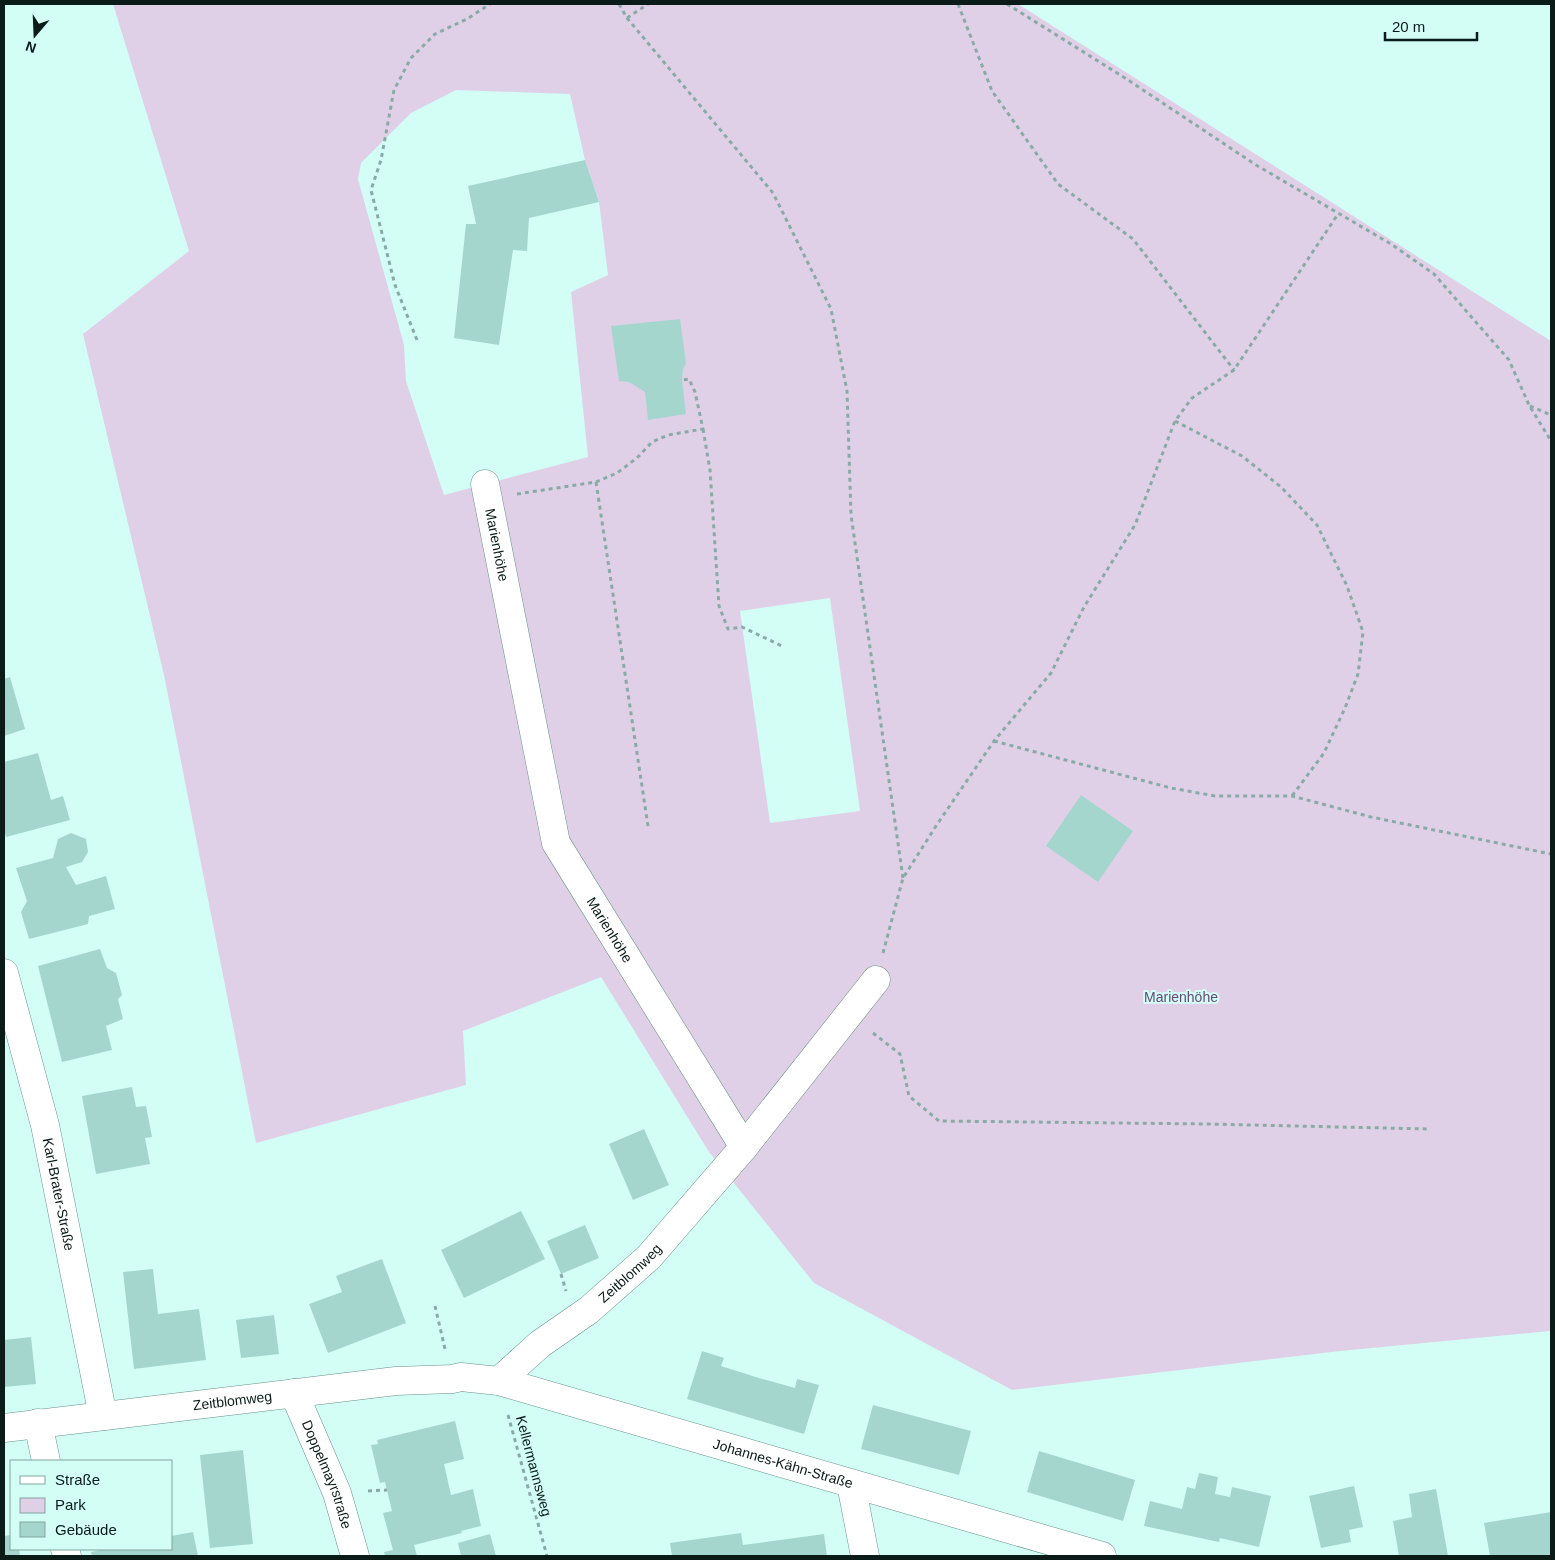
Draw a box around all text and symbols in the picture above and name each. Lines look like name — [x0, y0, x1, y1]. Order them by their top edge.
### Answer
north arrow — [10, 10, 60, 60]
scale bar — [1385, 10, 1478, 42]
text: 20 m — [1392, 18, 1425, 35]
text: N — [23, 38, 38, 57]
street label: Marienhöhe — [482, 507, 512, 583]
street label: Marienhöhe — [583, 894, 636, 966]
park label: Marienhöhe — [1144, 989, 1218, 1005]
street label: Karl-Brater-Straße — [40, 1136, 78, 1252]
street label: Zeitblomweg — [595, 1241, 665, 1306]
street label: Zeitblomweg — [192, 1388, 273, 1413]
street label: Kellermannsweg — [513, 1414, 555, 1518]
street label: Doppelmayrstraße — [299, 1418, 355, 1531]
street label: Johannes-Kähn-Straße — [711, 1436, 855, 1491]
legend — [10, 1460, 172, 1550]
text: Straße — [55, 1471, 100, 1488]
text: Park — [55, 1496, 86, 1513]
text: Gebäude — [55, 1521, 117, 1538]

